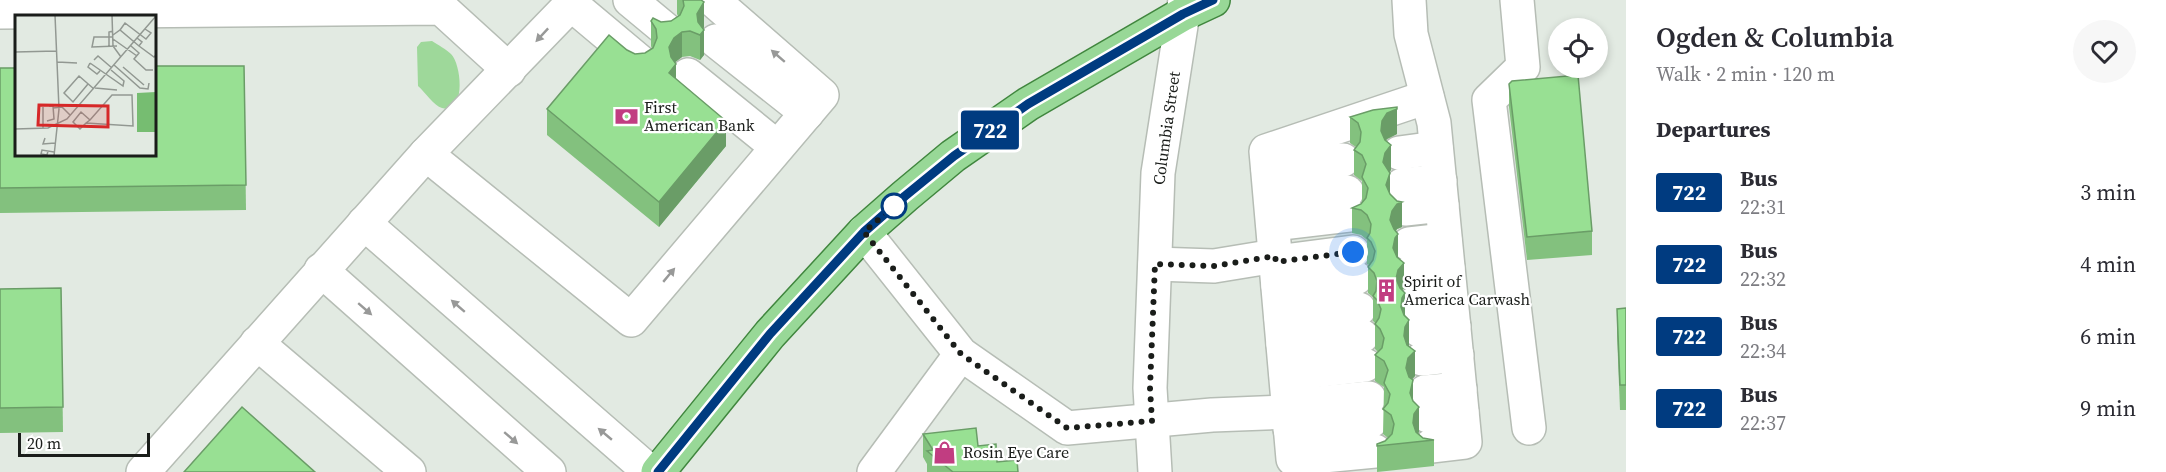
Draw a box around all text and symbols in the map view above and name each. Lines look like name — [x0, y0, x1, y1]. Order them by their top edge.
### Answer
inset map — [15, 15, 156, 156]
map controls — [1548, 18, 1608, 78]
button: locate — [1548, 18, 1608, 78]
text: Ogden & Columbia — [1656, 18, 1894, 56]
button: heart — [2073, 20, 2136, 83]
one-way arrow — [535, 28, 549, 42]
one-way arrow — [771, 50, 786, 63]
text: Walk · 2 min · 120 m — [1656, 60, 1835, 88]
street label: Columbia Street — [1147, 69, 1185, 186]
place label: First American Bank — [644, 96, 755, 136]
bank icon: First American Bank — [613, 103, 639, 129]
line badge: 722 — [956, 110, 1024, 150]
text: Departures — [1656, 114, 1770, 144]
text: 722 — [973, 116, 1007, 145]
text: Bus — [1740, 163, 1777, 193]
text: 3 min — [2080, 177, 2136, 207]
text: 722 — [1672, 178, 1706, 207]
unlabelled marker — [881, 193, 907, 219]
text: 22:31 — [1740, 193, 1786, 221]
text: Bus — [1740, 235, 1777, 265]
your location — [1338, 237, 1368, 267]
text: 4 min — [2080, 249, 2136, 279]
text: 722 — [1672, 250, 1706, 279]
text: 22:32 — [1740, 265, 1786, 293]
one-way arrow — [662, 267, 675, 283]
place label: Spirit of America Carwash — [1404, 270, 1530, 310]
building icon: Spirit of America Carwash — [1373, 277, 1399, 303]
one-way arrow — [451, 299, 466, 313]
one-way arrow — [357, 302, 372, 315]
text: Bus — [1740, 307, 1777, 337]
text: 6 min — [2080, 321, 2136, 351]
text: 722 — [1672, 322, 1706, 351]
text: 22:34 — [1740, 337, 1786, 365]
text: Bus — [1740, 379, 1777, 409]
text: 9 min — [2080, 393, 2136, 423]
text: 722 — [1672, 394, 1706, 423]
text: 22:37 — [1740, 409, 1786, 437]
one-way arrow — [598, 428, 613, 441]
scale bar — [18, 430, 150, 458]
one-way arrow — [503, 431, 518, 444]
text: 20 m — [27, 432, 61, 454]
shop icon: Rosin Eye Care — [932, 439, 958, 465]
place label: Rosin Eye Care — [963, 441, 1069, 463]

